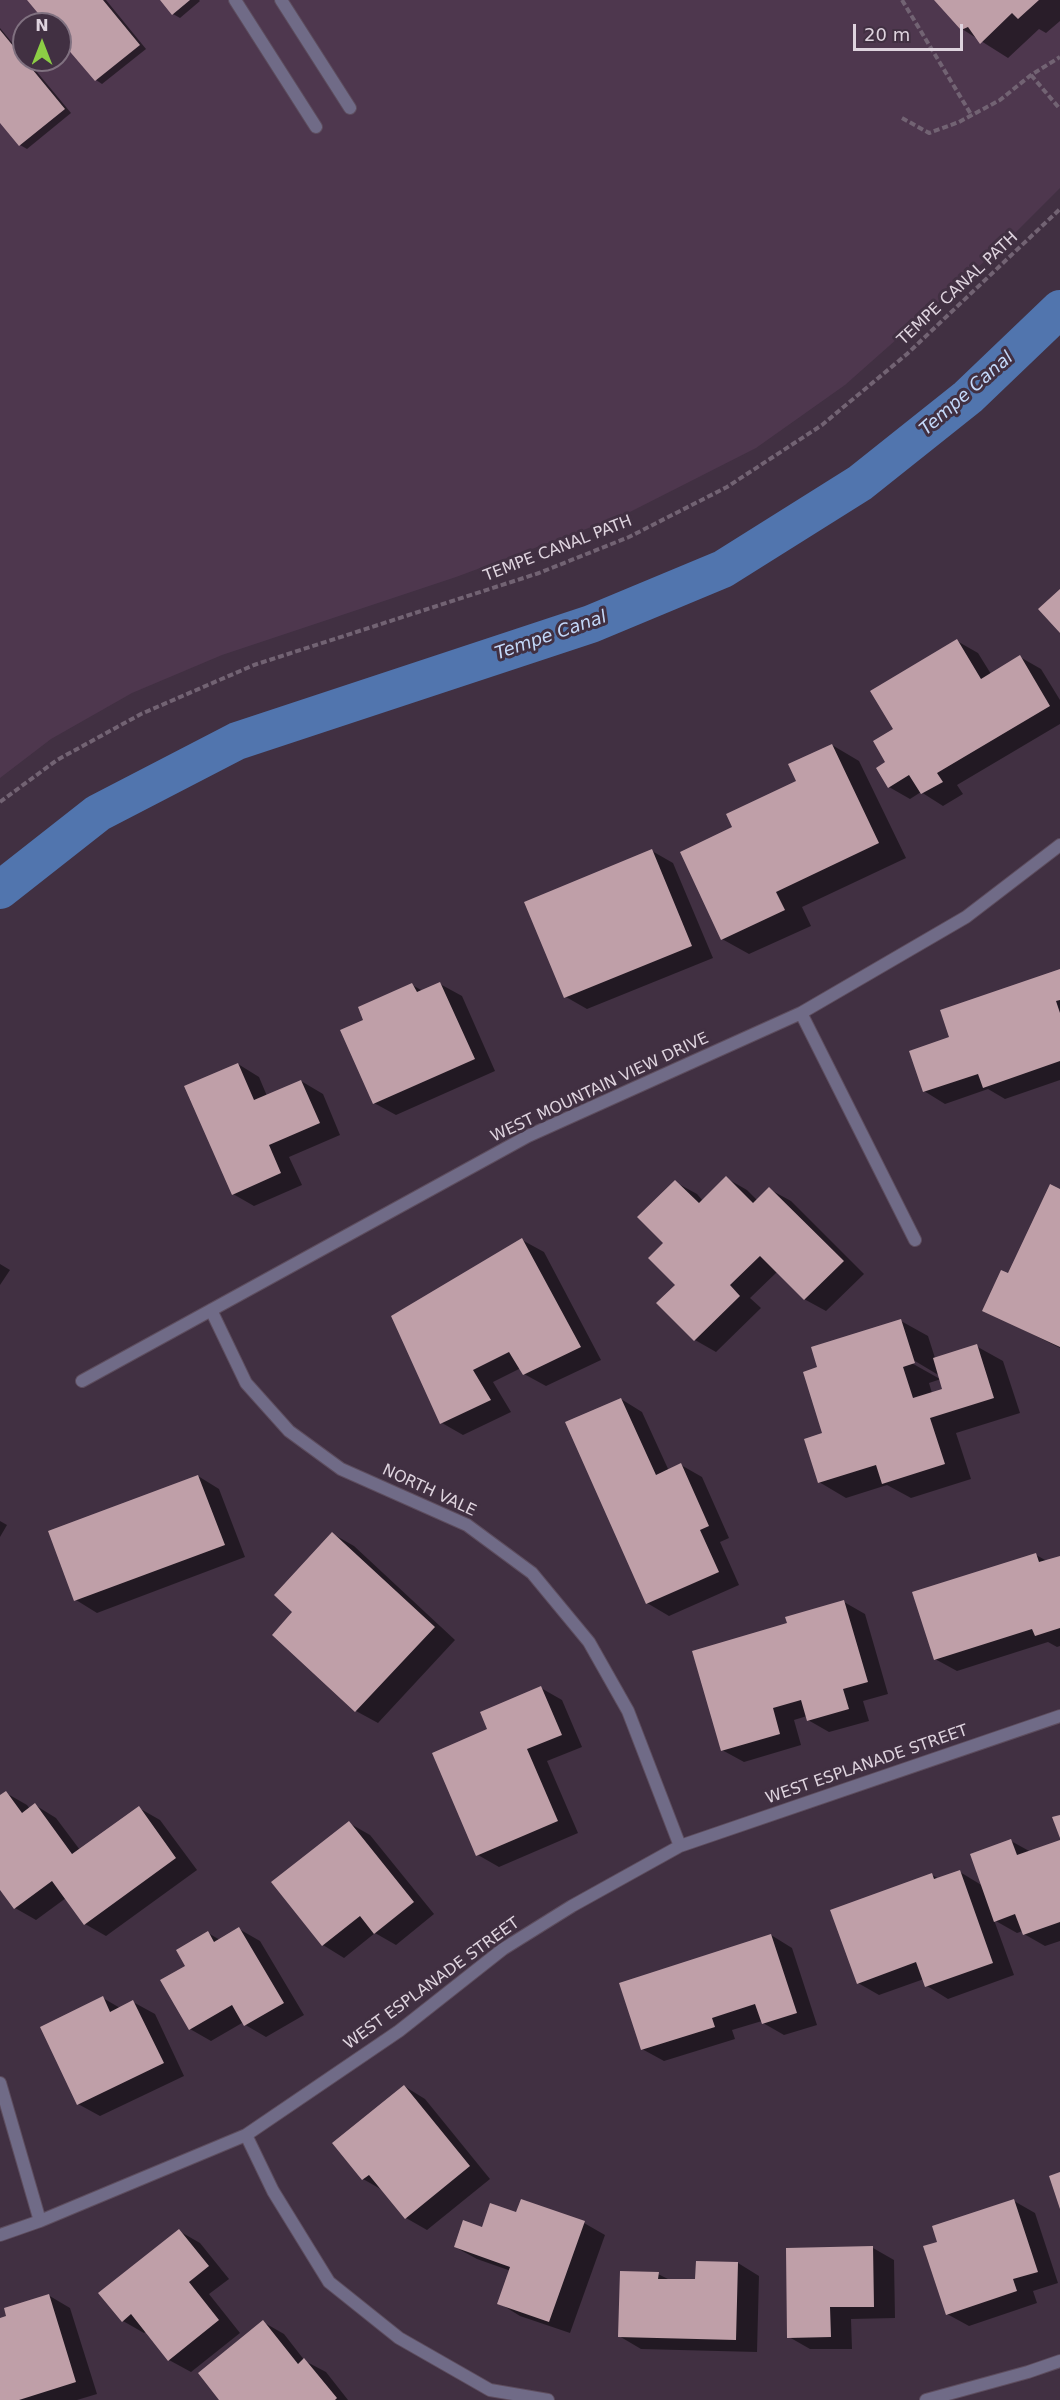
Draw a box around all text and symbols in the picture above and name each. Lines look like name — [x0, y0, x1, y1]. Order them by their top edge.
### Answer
north arrow — [12, 12, 72, 72]
scale bar — [856, 12, 966, 50]
text: N — [35, 16, 49, 35]
text: 20 m — [864, 24, 910, 45]
street label: TEMPE CANAL PATH — [894, 228, 1022, 350]
water label: Tempe Canal — [916, 348, 1018, 440]
street label: TEMPE CANAL PATH — [481, 512, 635, 586]
water label: Tempe Canal — [492, 607, 610, 665]
street label: WEST MOUNTAIN VIEW DRIVE — [488, 1029, 712, 1147]
street label: NORTH VALE — [379, 1461, 479, 1521]
street label: WEST ESPLANADE STREET — [763, 1721, 971, 1809]
street label: WEST ESPLANADE STREET — [340, 1914, 524, 2054]

